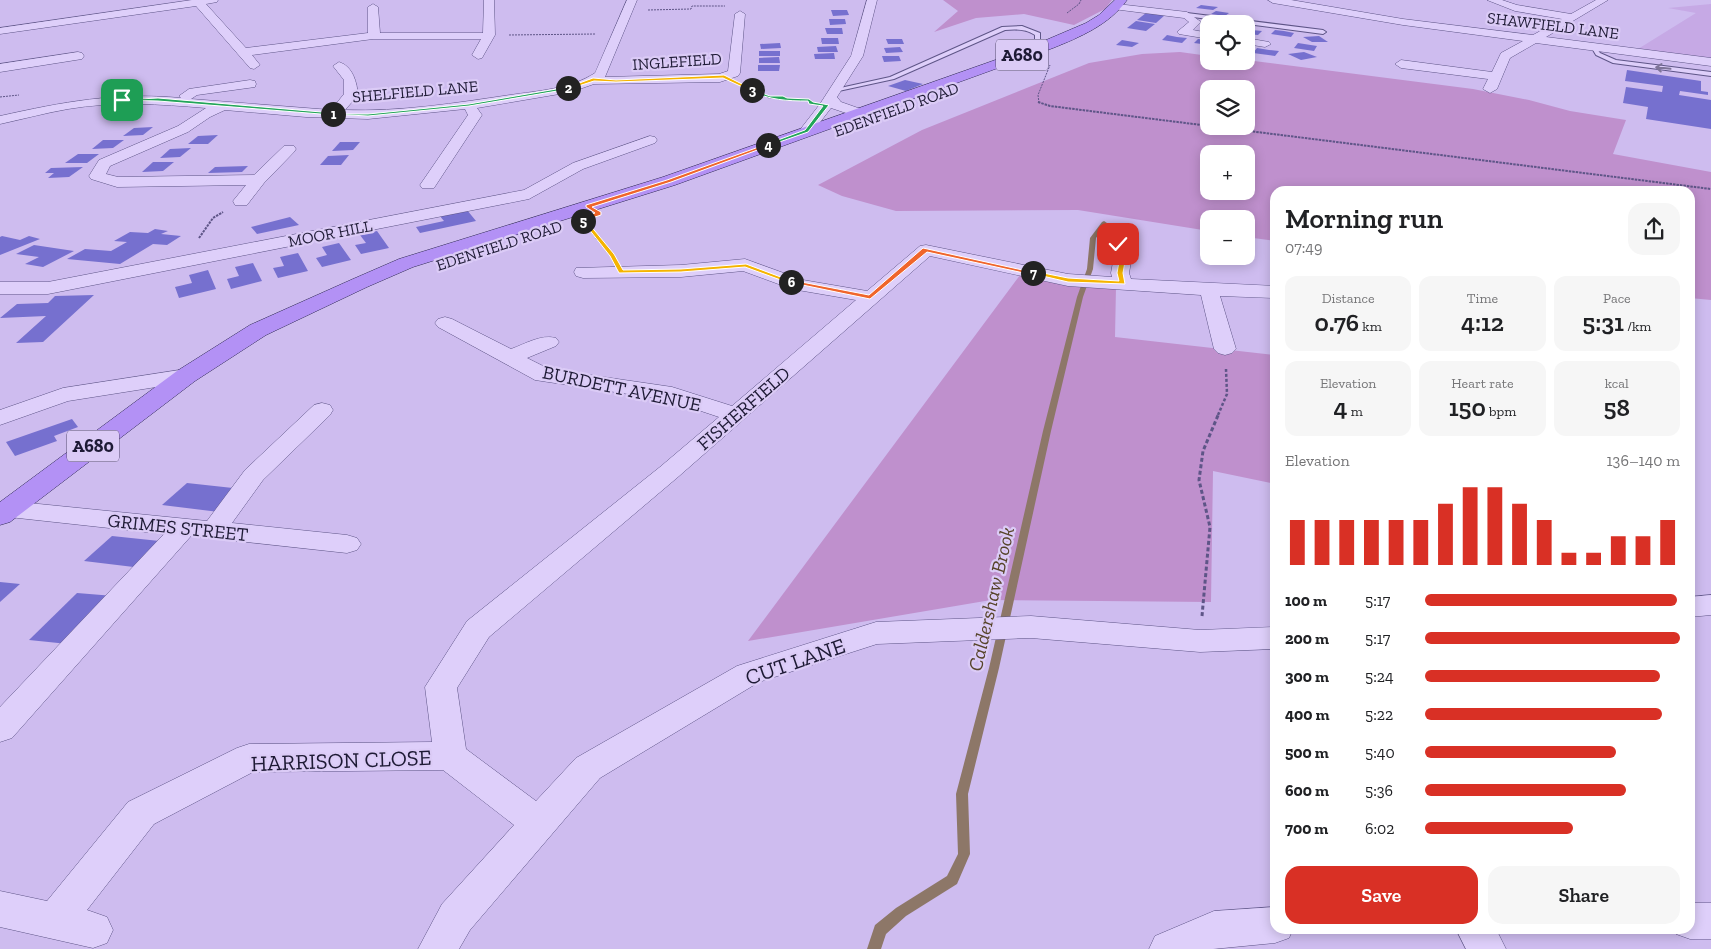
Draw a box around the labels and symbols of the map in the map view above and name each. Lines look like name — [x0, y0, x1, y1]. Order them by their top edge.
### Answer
street label: SHAWFIELD LANE — [1486, 8, 1620, 43]
road number: A680 — [996, 40, 1048, 70]
street label: INGLEFIELD — [632, 49, 722, 74]
one-way arrow — [1655, 63, 1671, 73]
pin: 2 — [556, 76, 580, 100]
street label: SHELFIELD LANE — [351, 77, 479, 106]
pin: 3 — [740, 78, 764, 102]
street label: EDENFIELD ROAD — [831, 78, 961, 141]
pin — [101, 79, 143, 121]
pin: 1 — [320, 102, 346, 126]
pin: 4 — [756, 132, 780, 158]
pin: 5 — [570, 208, 596, 234]
street label: MOOR HILL — [286, 216, 374, 251]
street label: EDENFIELD ROAD — [434, 216, 565, 275]
pin — [1097, 223, 1139, 265]
pin: 7 — [1020, 260, 1046, 286]
pin: 6 — [778, 270, 804, 294]
street label: BURDETT AVENUE — [541, 360, 703, 417]
street label: FISHERFIELD — [692, 362, 795, 455]
road number: A680 — [67, 431, 119, 462]
street label: GRIMES STREET — [107, 509, 250, 546]
water label: Caldershaw Brook — [963, 525, 1019, 673]
street label: CUT LANE — [742, 632, 849, 691]
street label: HARRISON CLOSE — [250, 744, 432, 777]

